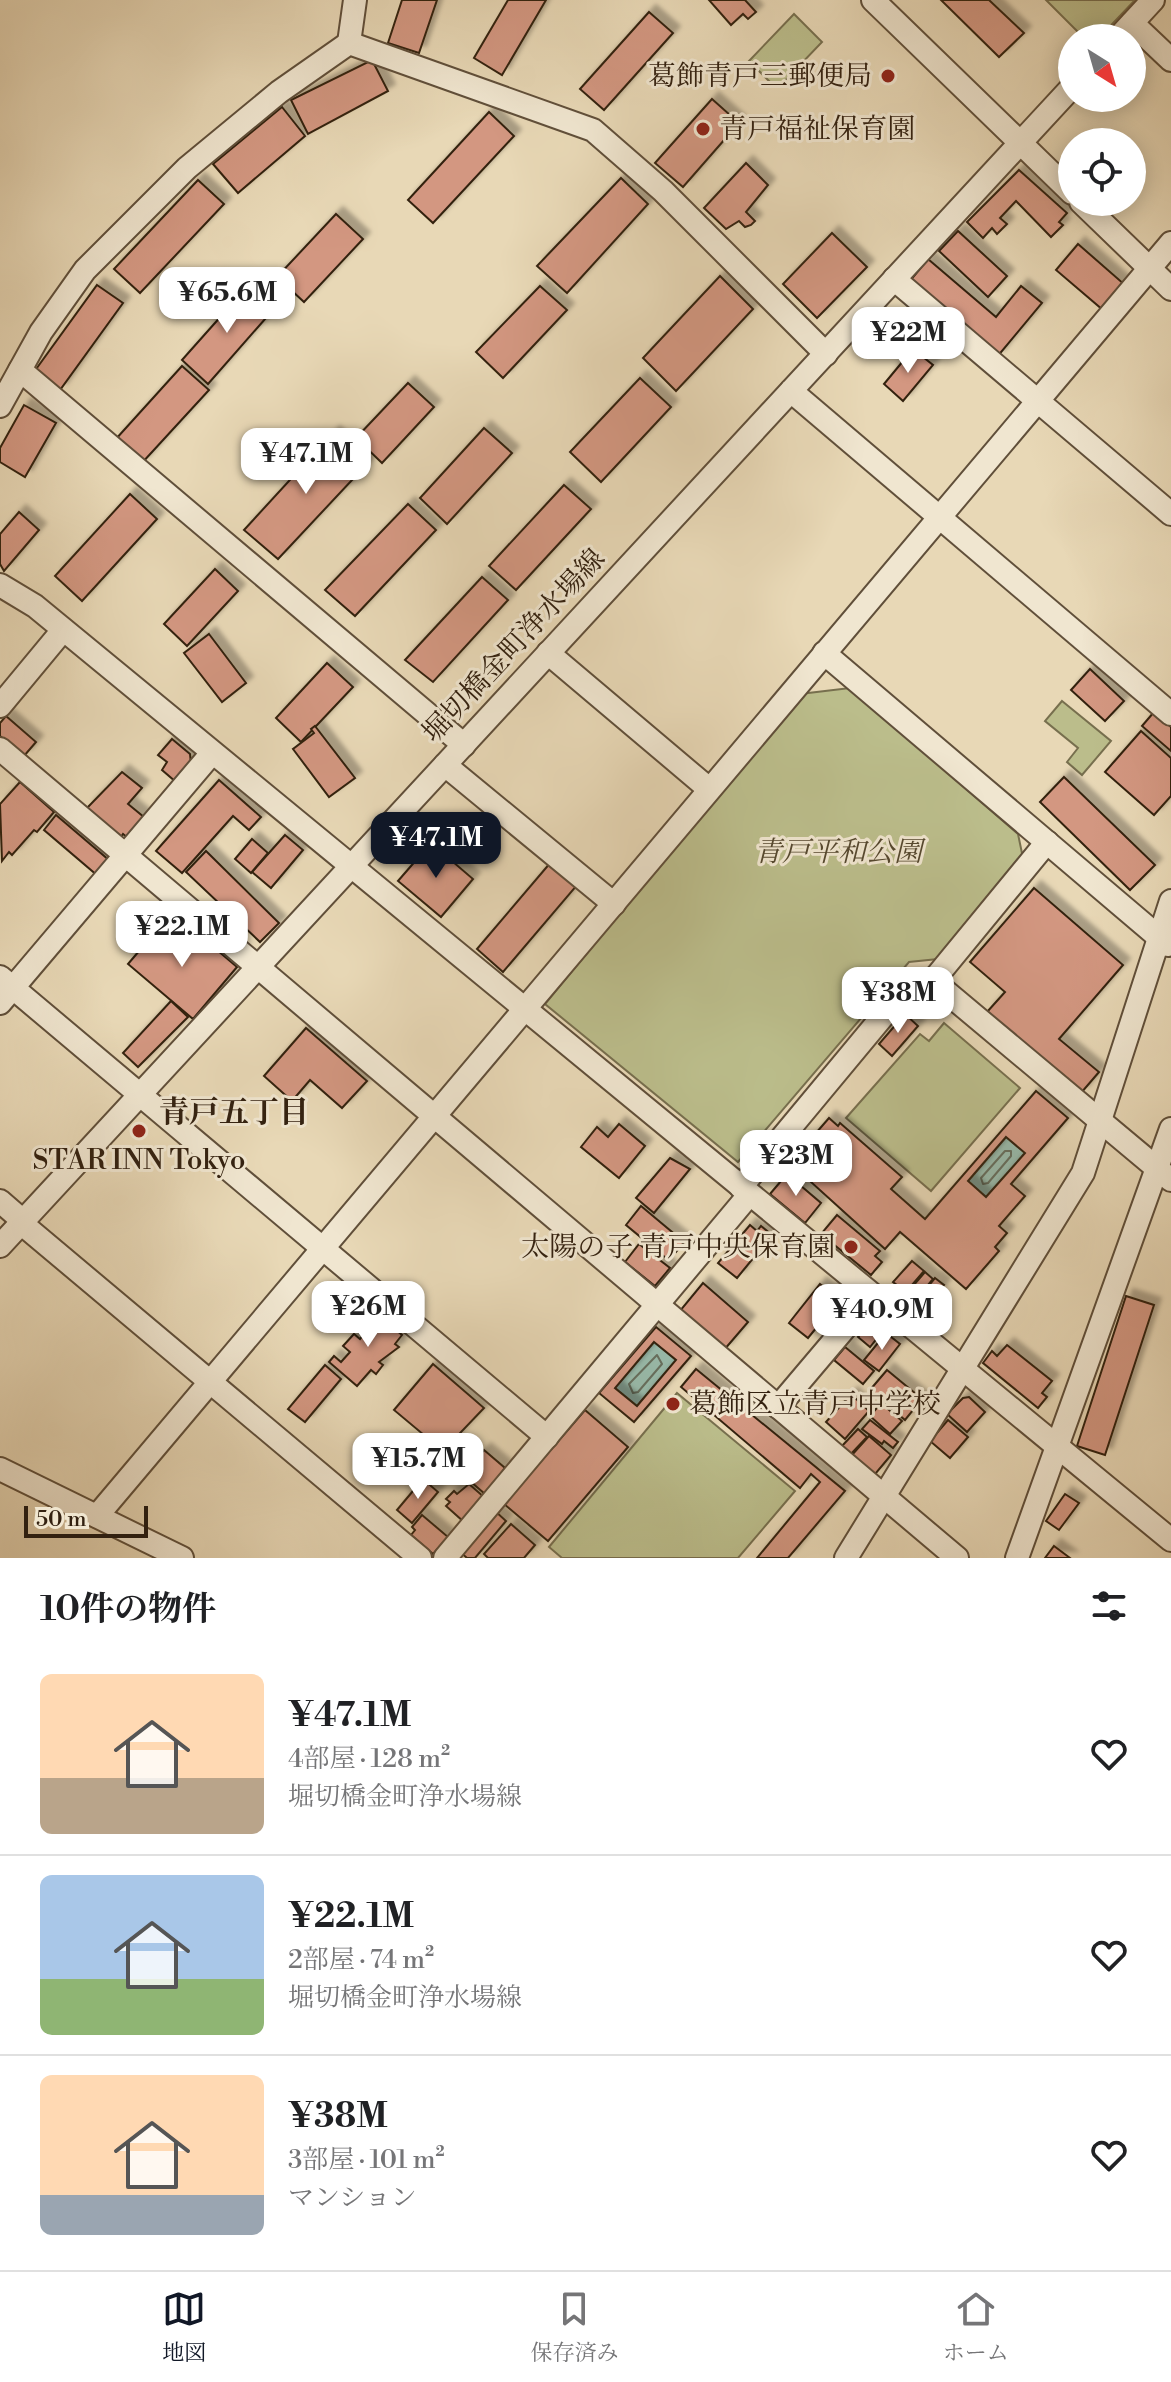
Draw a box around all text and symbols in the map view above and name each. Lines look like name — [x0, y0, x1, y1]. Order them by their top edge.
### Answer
north arrow — [1058, 24, 1146, 112]
map controls — [1058, 24, 1146, 216]
place label: 葛飾青戸三郵便局 — [648, 59, 872, 94]
marker: 葛飾青戸三郵便局 — [879, 67, 897, 85]
place label: 青戸福祉保育園 — [719, 112, 915, 147]
marker: 青戸福祉保育園 — [694, 120, 712, 138]
button: locate — [1058, 128, 1146, 216]
pin: ¥65.6M — [162, 267, 292, 335]
text: ¥65.6M — [177, 277, 277, 309]
pin: ¥22M — [861, 307, 955, 375]
text: ¥22M — [870, 317, 946, 349]
pin: ¥47.1M — [241, 428, 371, 496]
text: ¥47.1M — [259, 438, 353, 470]
street label: 堀切橋金町浄水場線 — [415, 542, 613, 750]
pin: ¥47.1M — [371, 812, 501, 880]
text: ¥47.1M — [389, 822, 483, 854]
park label: 青戸平和公園 — [754, 835, 926, 870]
pin: ¥22.1M — [117, 901, 247, 969]
text: ¥22.1M — [134, 911, 230, 943]
pin: ¥38M — [851, 967, 945, 1035]
text: ¥38M — [860, 977, 936, 1009]
district label: 青戸五丁目 — [159, 1094, 309, 1132]
marker: STAR INN Tokyo — [130, 1122, 148, 1140]
pin: ¥23M — [749, 1130, 843, 1198]
text: ¥23M — [758, 1140, 834, 1172]
place label: STAR INN Tokyo — [32, 1143, 246, 1178]
place label: 太陽の子 青戸中央保育園 — [521, 1230, 835, 1265]
marker: 太陽の子 青戸中央保育園 — [842, 1238, 860, 1256]
pin: ¥26M — [321, 1281, 415, 1349]
pin: ¥40.9M — [817, 1284, 947, 1352]
text: ¥26M — [330, 1291, 406, 1323]
text: ¥40.9M — [830, 1294, 934, 1326]
place label: 葛飾区立青戸中学校 — [689, 1387, 941, 1422]
marker: 葛飾区立青戸中学校 — [664, 1395, 682, 1413]
pin: ¥15.7M — [353, 1433, 483, 1501]
text: ¥15.7M — [370, 1443, 466, 1475]
scale bar — [24, 1502, 148, 1538]
text: 50 m — [36, 1506, 87, 1533]
icon: filters — [1087, 1584, 1131, 1628]
text: 10件の物件 — [40, 1589, 216, 1631]
text: ¥47.1M — [288, 1695, 411, 1737]
icon: home — [104, 1706, 200, 1802]
icon: heart — [1087, 1732, 1131, 1776]
text: 4部屋 · 128 m² — [288, 1743, 450, 1775]
text: 堀切橋金町浄水場線 — [288, 1781, 522, 1813]
text: ¥22.1M — [288, 1896, 414, 1938]
icon: home — [104, 1907, 200, 2003]
icon: heart — [1087, 1933, 1131, 1977]
text: 2部屋 · 74 m² — [288, 1944, 434, 1976]
text: 堀切橋金町浄水場線 — [288, 1982, 522, 2014]
text: ¥38M — [288, 2096, 388, 2138]
icon: home — [104, 2107, 200, 2203]
icon: heart — [1087, 2133, 1131, 2177]
text: 3部屋 · 101 m² — [288, 2144, 445, 2176]
text: マンション — [288, 2182, 417, 2214]
tab: 地図 — [162, 2287, 206, 2367]
tab: 保存済み — [530, 2287, 619, 2367]
tab: ホーム — [943, 2287, 1009, 2367]

